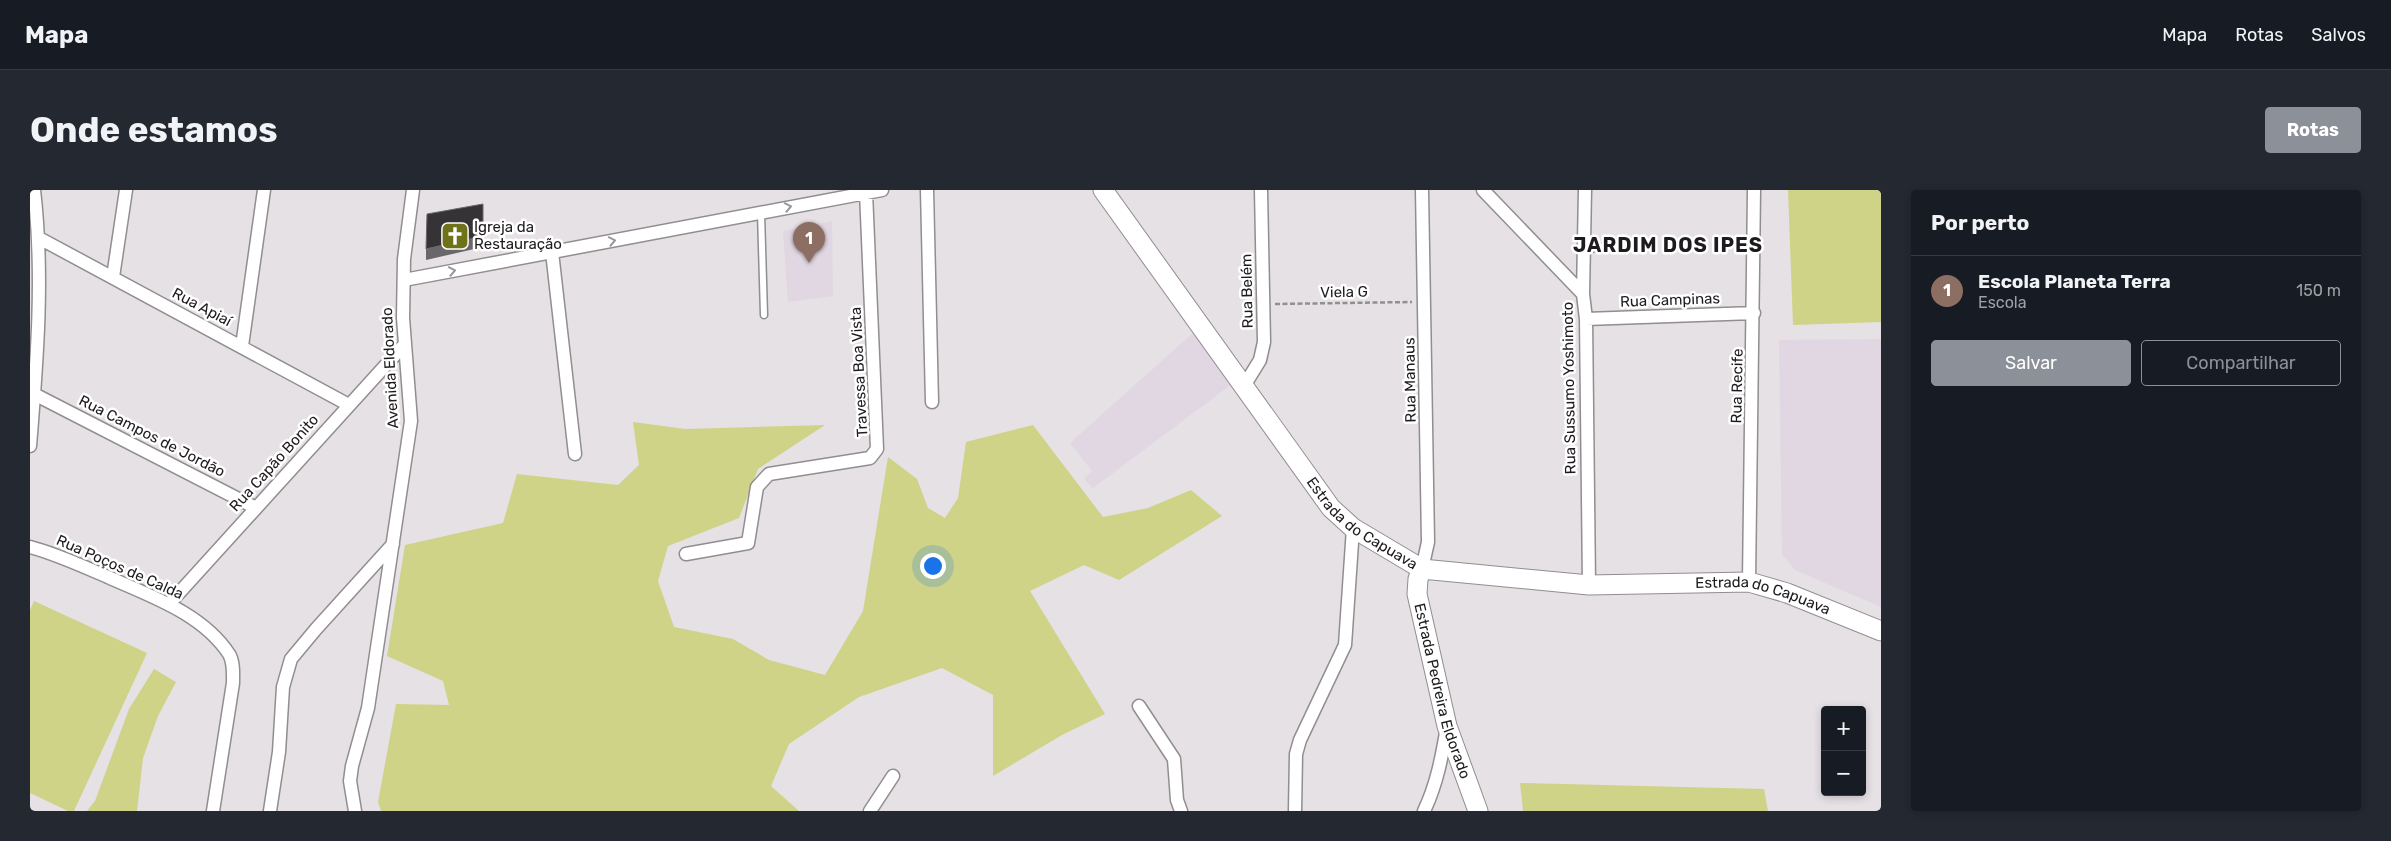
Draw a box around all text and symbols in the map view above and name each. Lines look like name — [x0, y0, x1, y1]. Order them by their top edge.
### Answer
text: Mapa — [25, 21, 88, 49]
text: Mapa — [2162, 24, 2207, 46]
text: Rotas — [2235, 24, 2283, 46]
text: Salvos — [2311, 24, 2366, 46]
button: Rotas — [2265, 107, 2361, 153]
text: Onde estamos — [30, 109, 278, 151]
one-way arrow — [784, 203, 793, 213]
text: Por perto — [1931, 210, 2029, 235]
place label: Igreja da Restauração — [474, 218, 562, 253]
church icon: Igreja da Restauração — [440, 221, 470, 251]
pin: 1 — [793, 222, 825, 263]
district label: JARDIM DOS IPES — [1573, 233, 1763, 257]
one-way arrow — [607, 236, 616, 247]
street label: Rua Belém — [1237, 254, 1257, 328]
one-way arrow — [448, 267, 456, 277]
text: Escola Planeta Terra — [1978, 270, 2171, 293]
text: 1 — [1943, 281, 1951, 300]
text: 150 m — [2296, 281, 2341, 300]
street label: Viela G — [1320, 283, 1368, 301]
street label: Rua Apiaí — [169, 284, 236, 331]
street label: Rua Campinas — [1620, 289, 1721, 311]
text: Escola — [1978, 293, 2027, 312]
street label: Rua Sussumo Yoshimoto — [1558, 302, 1580, 474]
street label: Avenida Eldorado — [378, 307, 402, 429]
street label: Travessa Boa Vista — [847, 307, 871, 437]
street label: Rua Manaus — [1400, 337, 1420, 423]
button: Salvar — [1931, 340, 2131, 386]
button: Compartilhar — [2141, 340, 2341, 386]
street label: Rua Recife — [1727, 348, 1747, 424]
street label: Rua Campos de Jordão — [76, 391, 228, 481]
street label: Rua Capão Bonito — [226, 411, 322, 515]
street label: Estrada do Capuava — [1303, 474, 1421, 573]
street label: Rua Poços de Calda — [54, 531, 186, 603]
your location — [920, 553, 946, 579]
street label: Estrada do Capuava — [1695, 573, 1833, 619]
street label: Estrada Pedreira Eldorado — [1410, 601, 1474, 781]
map controls — [1821, 706, 1866, 796]
button: + — [1821, 706, 1866, 751]
button: − — [1821, 751, 1866, 796]

